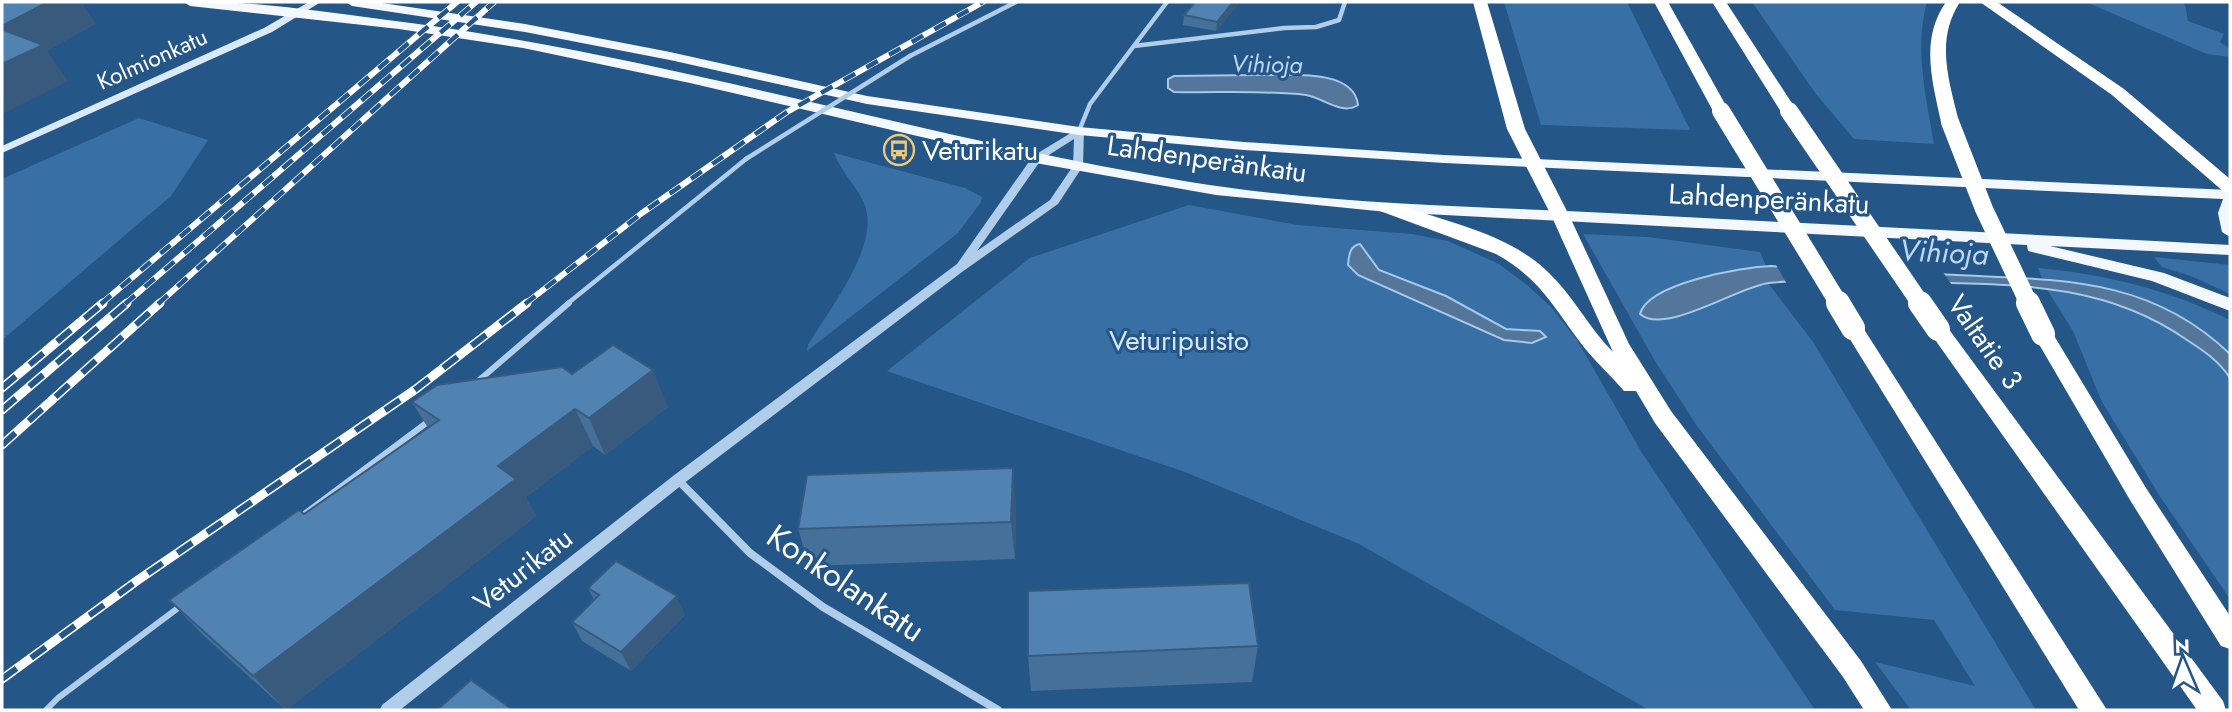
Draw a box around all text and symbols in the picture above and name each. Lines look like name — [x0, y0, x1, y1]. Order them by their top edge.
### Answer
street label: Kolmionkatu — [91, 20, 213, 98]
water label: Vihioja — [1231, 46, 1303, 82]
street label: Lahdenperänkatu — [1104, 125, 1310, 193]
place label: Veturikatu — [922, 130, 1038, 171]
bus stop icon: Veturikatu — [882, 133, 916, 167]
street label: Lahdenperänkatu — [1667, 173, 1871, 225]
water label: Vihioja — [1898, 228, 1990, 276]
street label: Valtatie 3 — [1937, 286, 2033, 398]
park label: Veturipuisto — [1109, 320, 1249, 361]
street label: Konkolankatu — [758, 513, 934, 653]
street label: Veturikatu — [465, 518, 581, 622]
north arrow — [2148, 628, 2218, 698]
text: N — [2174, 633, 2190, 660]

